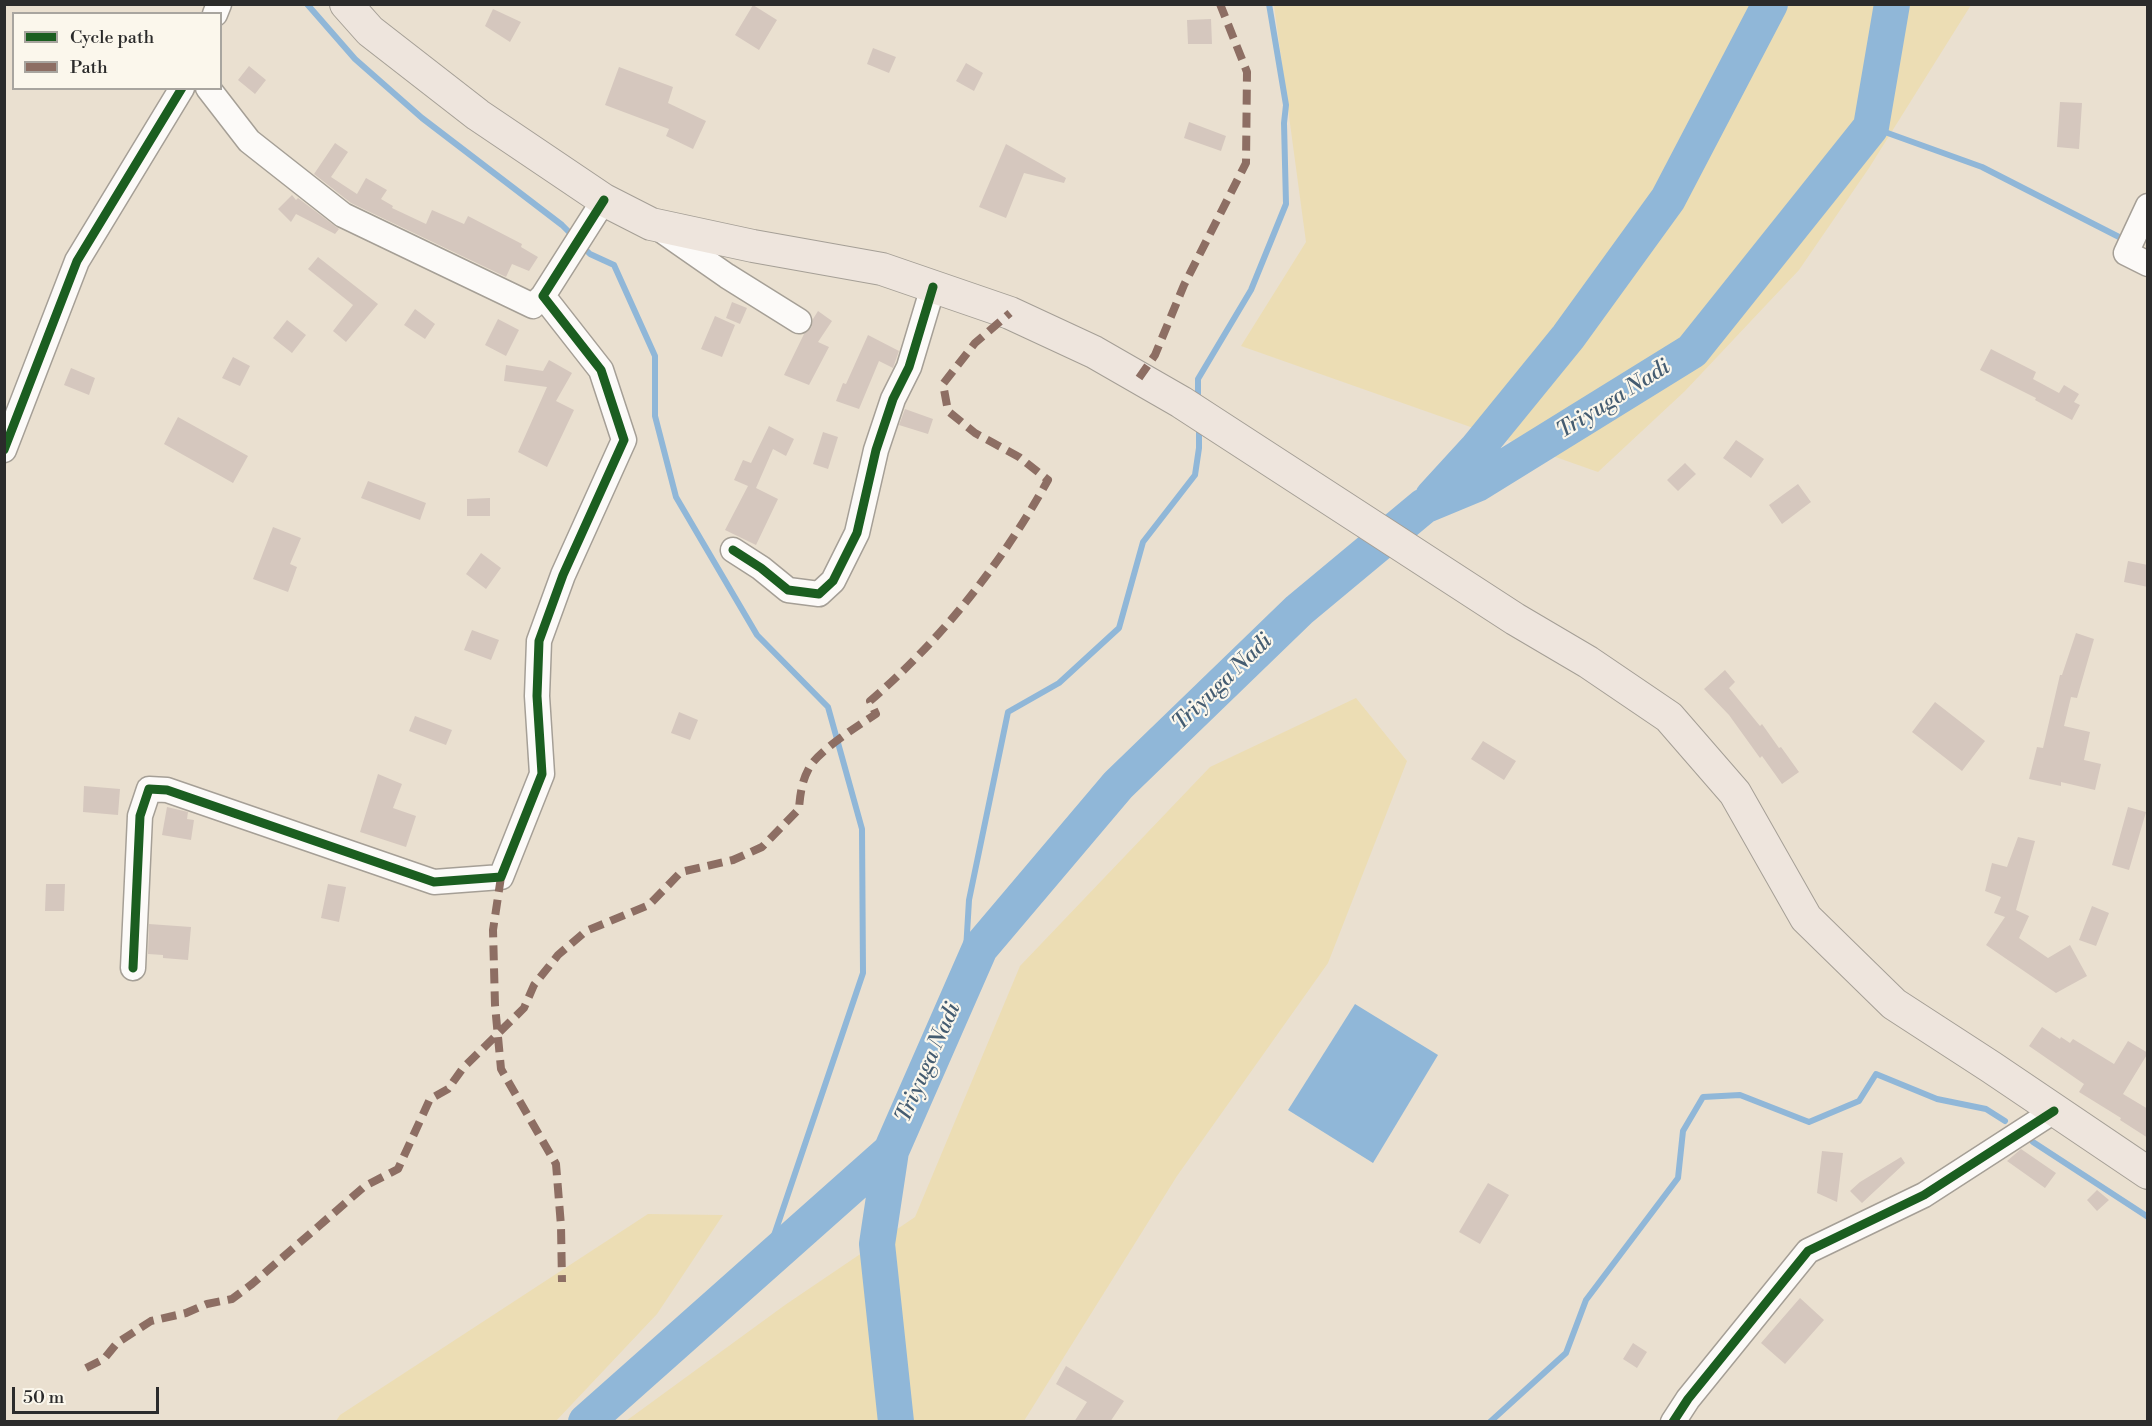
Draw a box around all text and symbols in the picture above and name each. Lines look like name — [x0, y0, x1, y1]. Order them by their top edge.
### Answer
legend — [12, 12, 222, 90]
text: Cycle path — [70, 26, 154, 49]
text: Path — [70, 56, 108, 79]
water label: Triyuga Nadi — [1552, 355, 1676, 445]
water label: Triyuga Nadi — [1168, 629, 1278, 737]
water label: Triyuga Nadi — [891, 999, 967, 1127]
scale bar — [15, 1375, 162, 1413]
text: 50 m — [23, 1386, 64, 1409]

